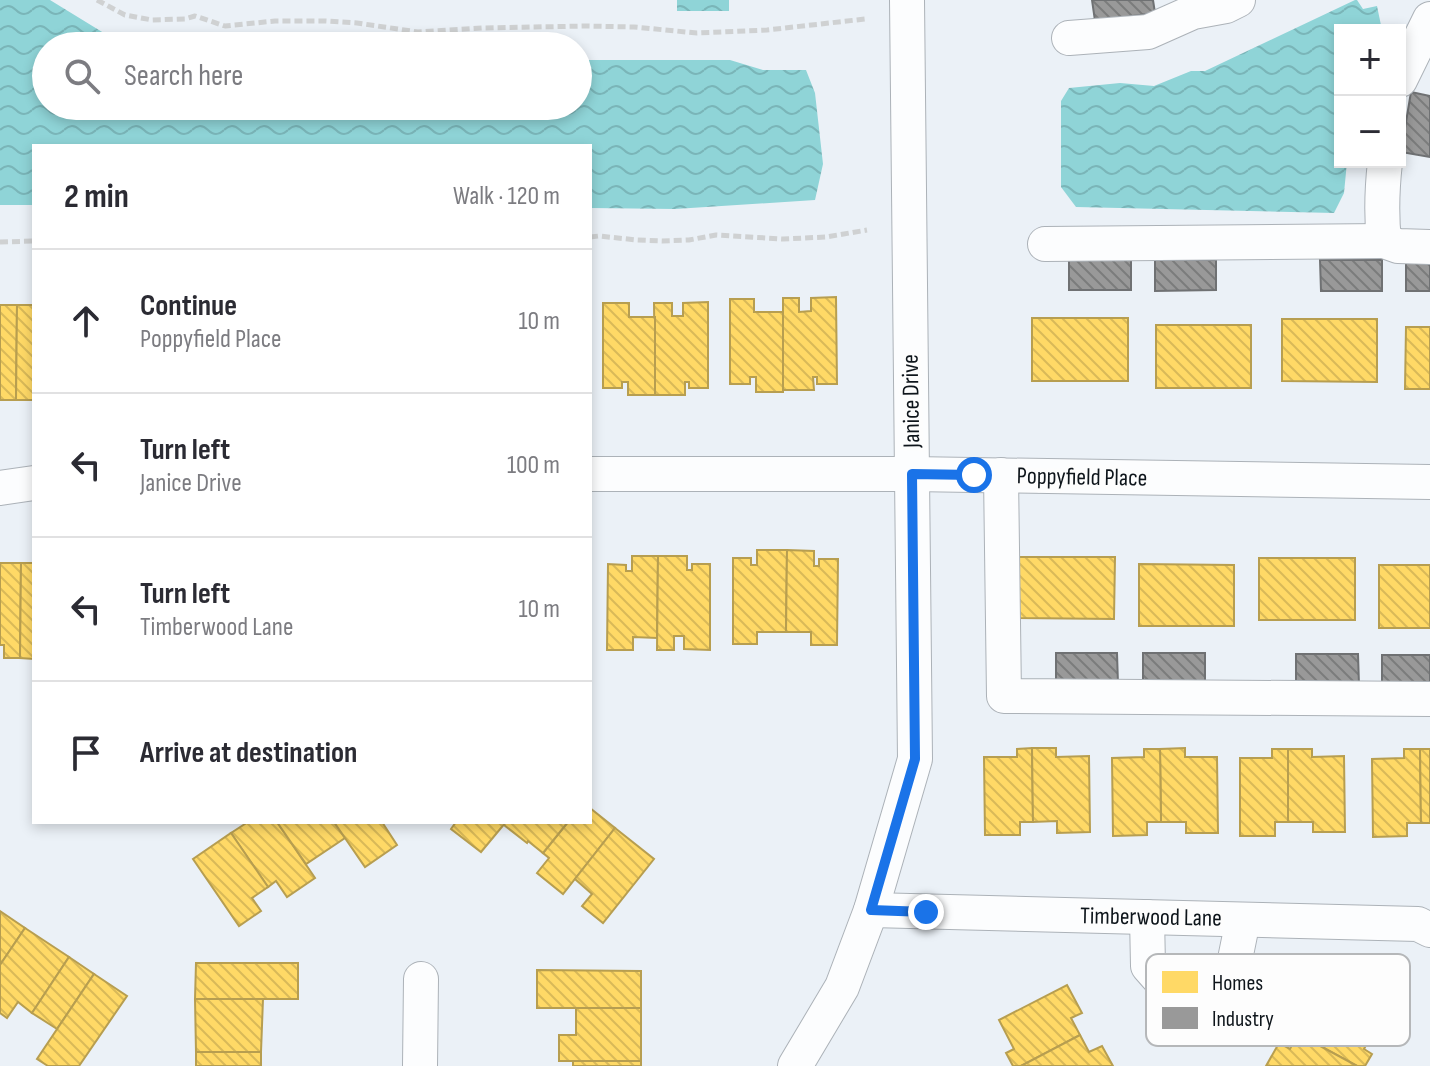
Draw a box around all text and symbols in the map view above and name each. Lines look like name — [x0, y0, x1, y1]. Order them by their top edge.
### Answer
map controls — [1334, 24, 1406, 168]
button: + — [1334, 24, 1406, 96]
search box — [32, 32, 592, 120]
icon: search — [60, 54, 104, 98]
text: Search here — [124, 58, 243, 94]
button: − — [1334, 96, 1406, 168]
text: 2 min — [64, 176, 129, 217]
text: Walk · 120 m — [453, 181, 560, 212]
text: Continue — [140, 288, 237, 324]
icon: ahead — [64, 299, 108, 343]
text: 10 m — [518, 306, 560, 337]
text: Poppyfield Place — [140, 324, 282, 355]
street label: Janice Drive — [896, 354, 926, 449]
text: Turn left — [140, 432, 230, 468]
icon: left — [64, 443, 108, 487]
text: 100 m — [507, 450, 560, 481]
route start — [956, 457, 992, 493]
street label: Poppyfield Place — [1016, 461, 1148, 493]
text: Janice Drive — [140, 468, 242, 499]
text: Turn left — [140, 576, 230, 612]
icon: left — [64, 587, 108, 631]
text: 10 m — [518, 594, 560, 625]
text: Timberwood Lane — [140, 612, 293, 643]
icon: arrive — [64, 731, 108, 775]
text: Arrive at destination — [140, 735, 357, 771]
route end — [908, 894, 944, 930]
street label: Timberwood Lane — [1080, 901, 1222, 933]
legend — [1146, 954, 1410, 1046]
text: Homes — [1212, 970, 1263, 997]
text: Industry — [1212, 1006, 1274, 1033]

